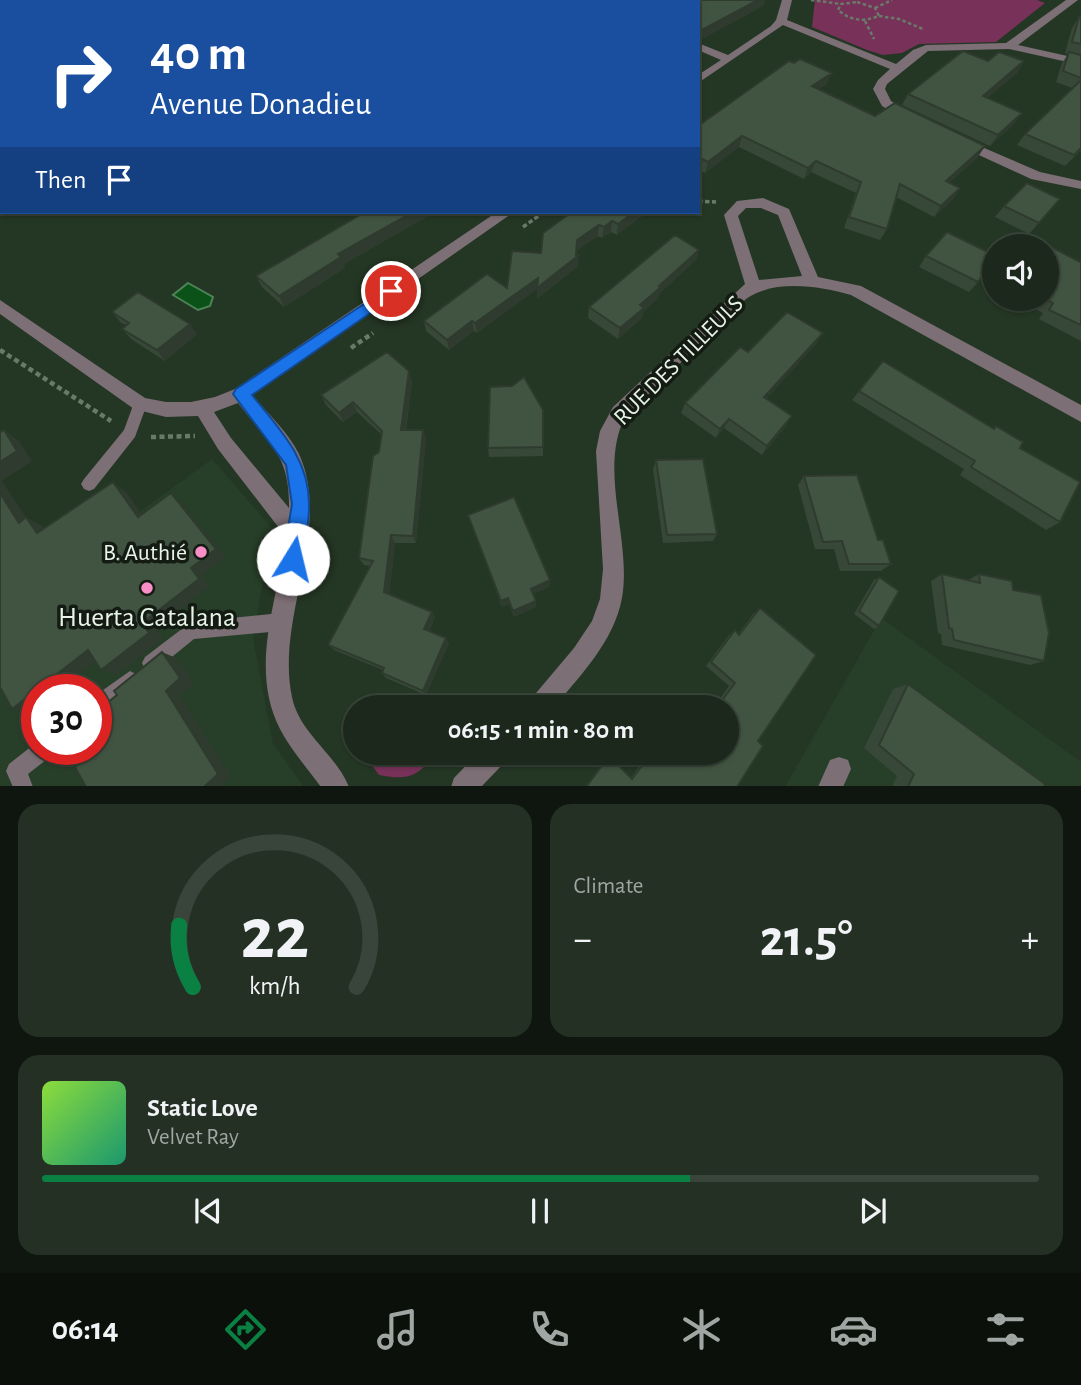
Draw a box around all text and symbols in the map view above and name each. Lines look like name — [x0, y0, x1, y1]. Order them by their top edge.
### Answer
icon: right — [35, 28, 126, 119]
text: 40 m — [150, 30, 247, 79]
text: Avenue Donadieu — [150, 88, 371, 120]
icon: arrive — [100, 161, 138, 199]
text: Then — [35, 167, 86, 193]
map controls — [982, 234, 1059, 311]
button: sound — [982, 234, 1059, 311]
pin — [361, 261, 421, 321]
icon: arrive — [372, 272, 410, 310]
street label: RUE DES TILLEULS — [609, 291, 748, 430]
position arrow — [256, 522, 330, 596]
place label: B. Authié — [103, 541, 187, 565]
marker: B. Authié — [193, 544, 209, 560]
marker: Huerta Catalana — [139, 580, 155, 596]
place label: Huerta Catalana — [58, 604, 236, 632]
speed limit sign: 30 — [21, 674, 112, 765]
text: 06:15 · 1 min · 80 m — [448, 717, 634, 743]
text: Climate — [574, 875, 643, 898]
text: 22 — [240, 899, 309, 972]
text: 21.5° — [760, 913, 853, 965]
text: − — [574, 921, 592, 959]
text: + — [1021, 921, 1039, 959]
text: km/h — [249, 973, 301, 998]
text: Static Love — [147, 1095, 258, 1121]
text: Velvet Ray — [147, 1126, 239, 1149]
icon: previous — [189, 1192, 227, 1230]
icon: pause — [521, 1192, 559, 1230]
icon: next — [854, 1192, 892, 1230]
icon: directions — [221, 1305, 270, 1354]
icon: music — [373, 1305, 422, 1354]
icon: phone — [525, 1305, 574, 1354]
icon: climate — [677, 1305, 726, 1354]
icon: car — [829, 1305, 878, 1354]
icon: filters — [981, 1305, 1030, 1354]
text: 06:14 — [51, 1313, 119, 1345]

